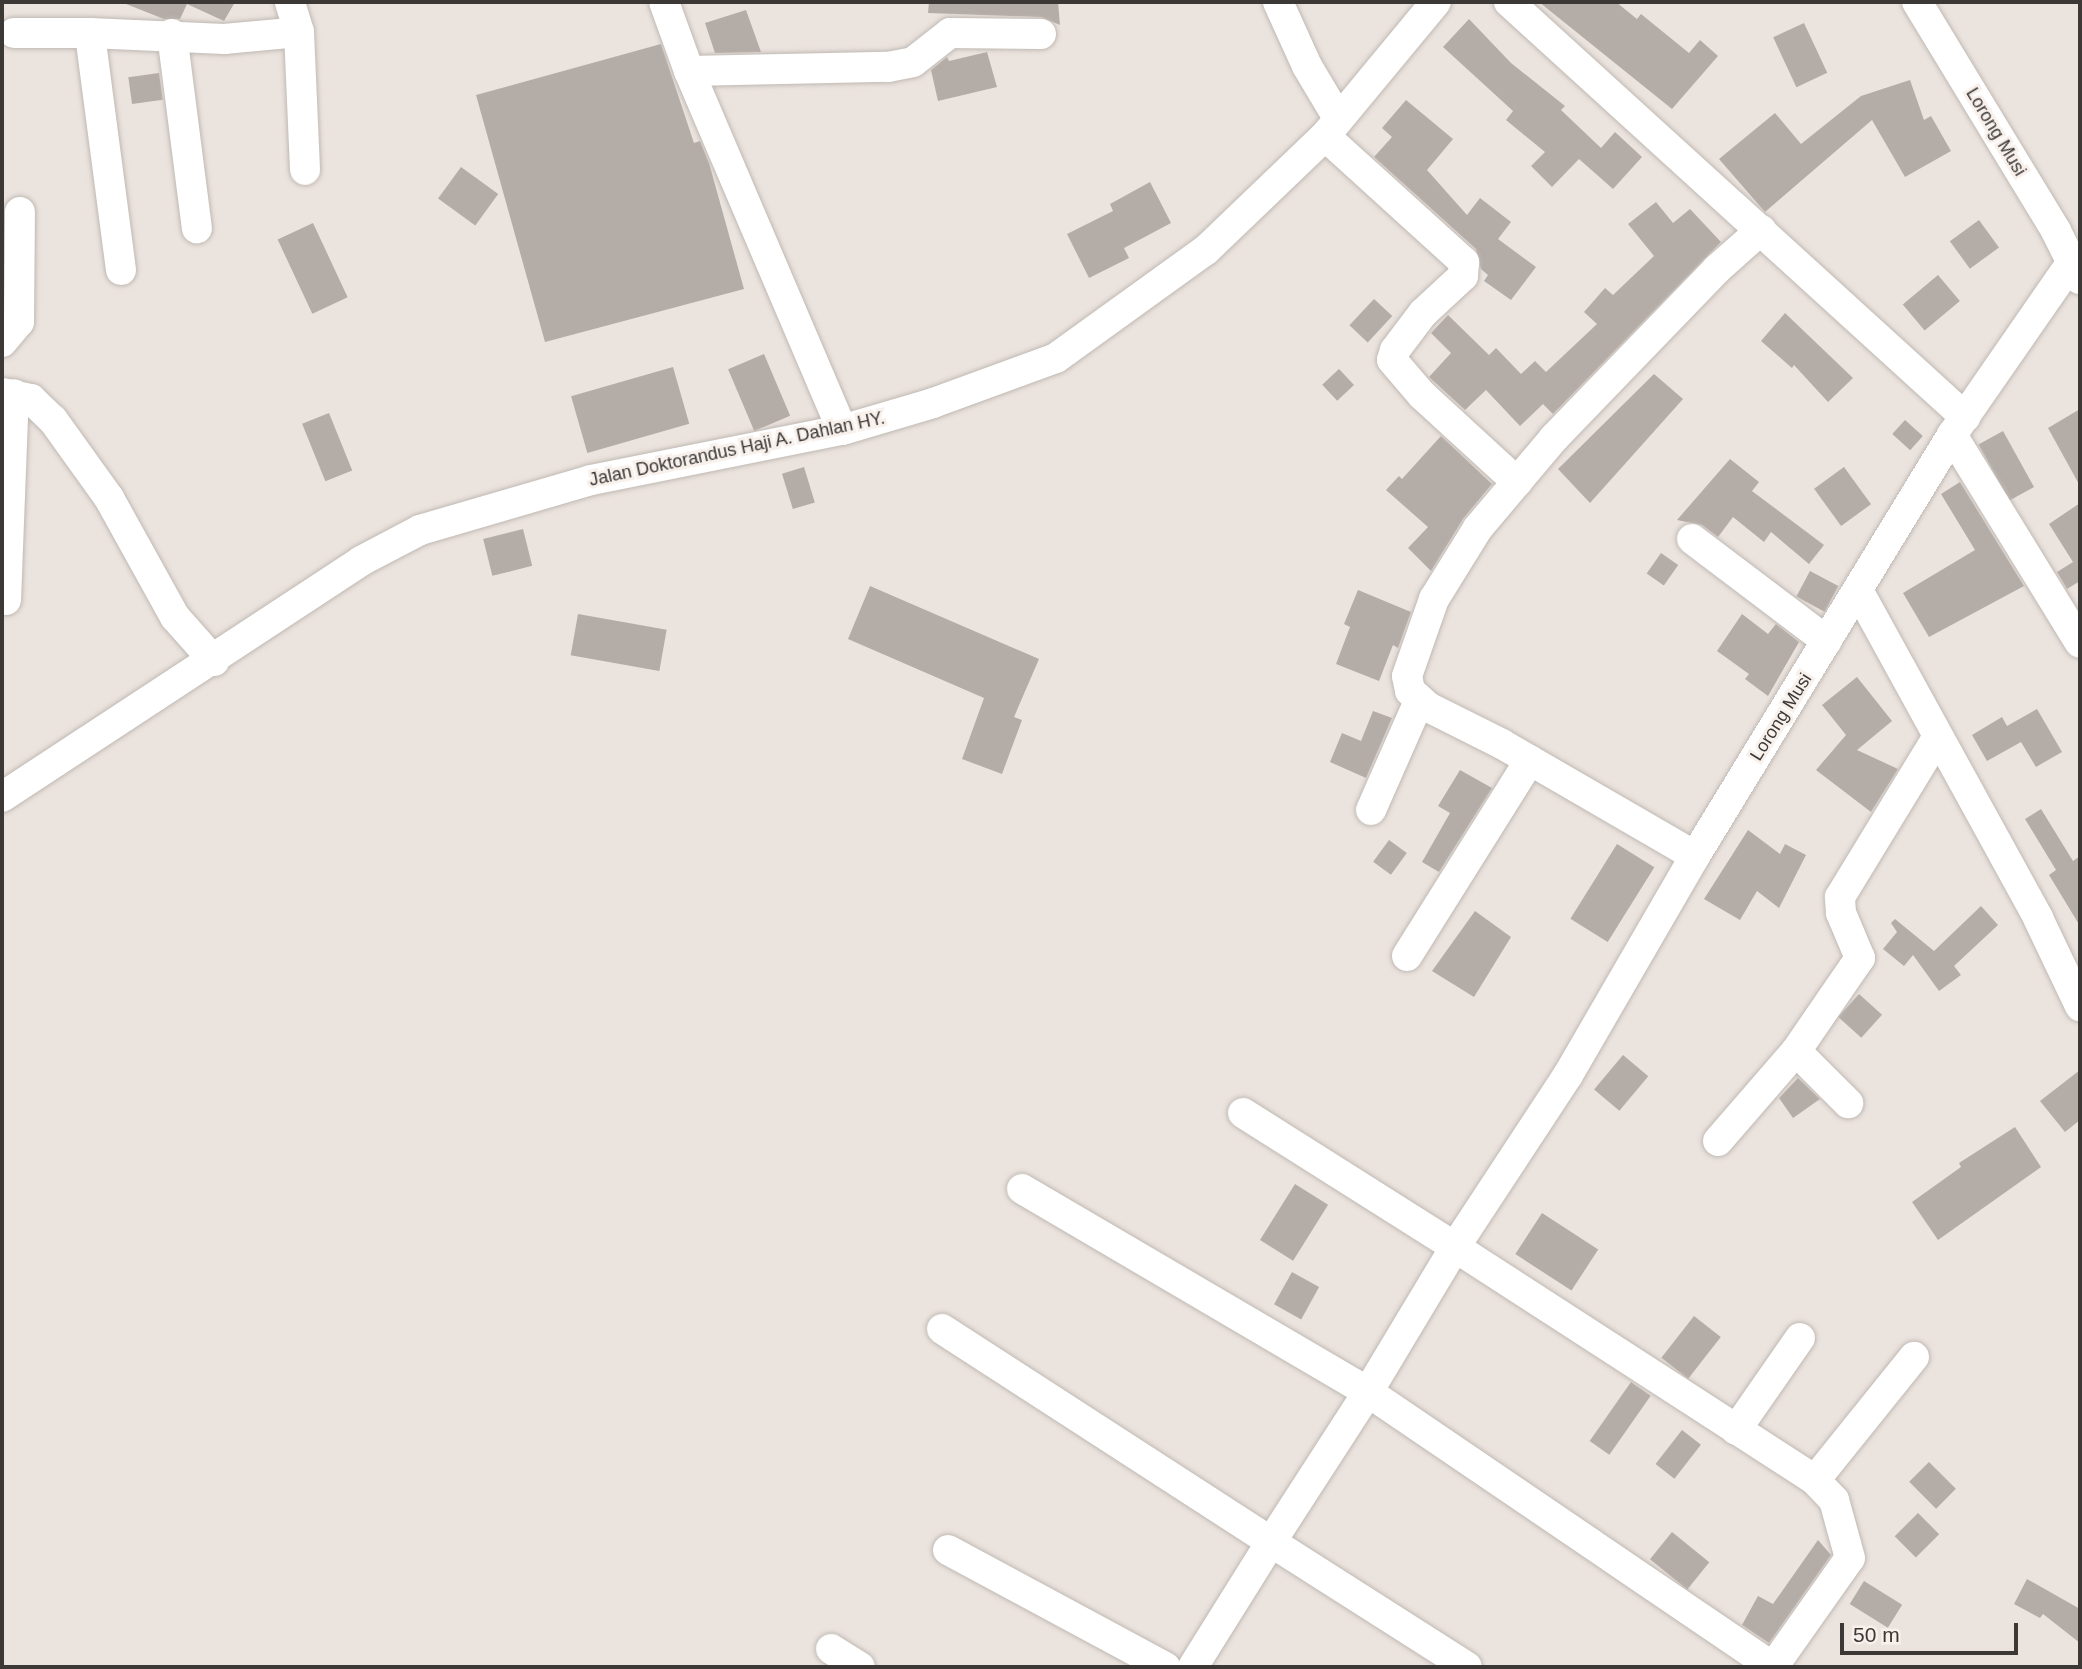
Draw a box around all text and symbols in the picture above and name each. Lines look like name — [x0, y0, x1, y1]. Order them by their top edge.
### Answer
street label: Lorong Musi — [1961, 84, 2031, 180]
street label: Jalan Doktorandus Haji A. Dahlan HY. — [587, 407, 887, 491]
street label: Lorong Musi — [1746, 669, 1816, 765]
scale bar — [1844, 1610, 2022, 1654]
text: 50 m — [1853, 1623, 1900, 1646]

